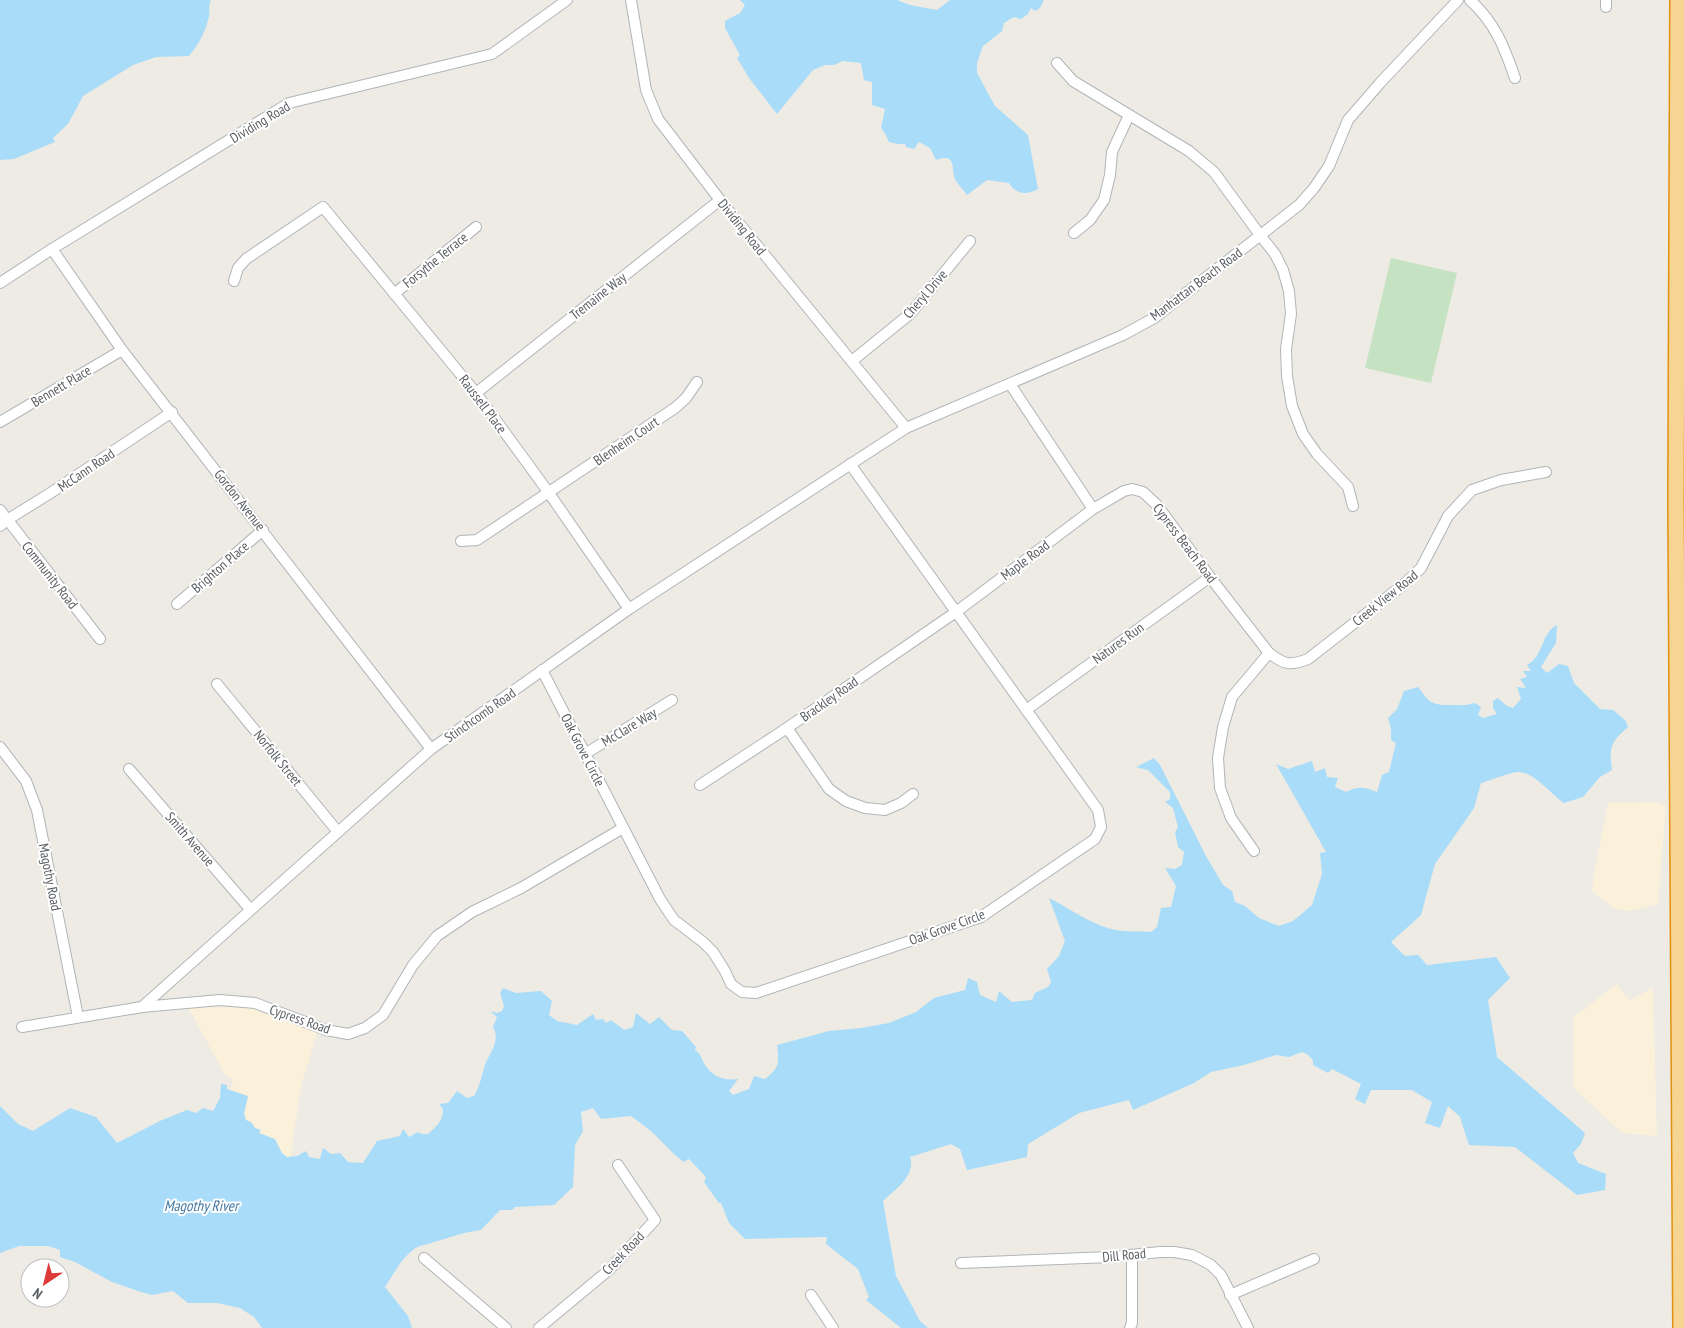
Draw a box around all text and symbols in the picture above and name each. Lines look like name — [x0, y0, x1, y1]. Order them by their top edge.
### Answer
street label: Dividing Road — [227, 97, 293, 147]
street label: Dividing Road — [714, 195, 770, 259]
street label: Forsythe Terrace — [399, 228, 471, 292]
street label: Manhattan Beach Road — [1146, 243, 1246, 325]
street label: Cheryl Drive — [899, 266, 951, 322]
street label: Tremaine Way — [566, 268, 630, 324]
street label: Bennett Place — [28, 361, 94, 411]
street label: Raussell Place — [455, 371, 511, 437]
street label: Blenheim Court — [590, 412, 662, 469]
street label: McCann Road — [54, 444, 118, 496]
street label: Gordon Avenue — [210, 466, 270, 534]
street label: Cypress Beach Road — [1149, 500, 1221, 586]
street label: Maple Road — [997, 536, 1053, 584]
street label: Brighton Place — [188, 537, 253, 597]
street label: Community Road — [18, 538, 82, 612]
street label: Creek View Road — [1349, 566, 1421, 630]
street label: Natures Run — [1089, 618, 1147, 668]
street label: Brackley Road — [796, 672, 862, 726]
street label: Stinchcomb Road — [441, 684, 519, 746]
street label: McClare Way — [598, 703, 661, 751]
street label: Oak Grove Circle — [557, 711, 609, 790]
street label: Norfolk Street — [250, 726, 306, 790]
street label: Smith Avenue — [162, 808, 219, 870]
street label: Magothy Road — [35, 842, 65, 912]
street label: Oak Grove Circle — [907, 905, 988, 949]
street label: Cypress Road — [267, 1000, 333, 1038]
water label: Magothy River — [164, 1196, 240, 1215]
street label: Creek Road — [598, 1228, 648, 1278]
street label: Dill Road — [1101, 1244, 1147, 1266]
north arrow — [20, 1258, 70, 1308]
text: N — [29, 1284, 46, 1303]

